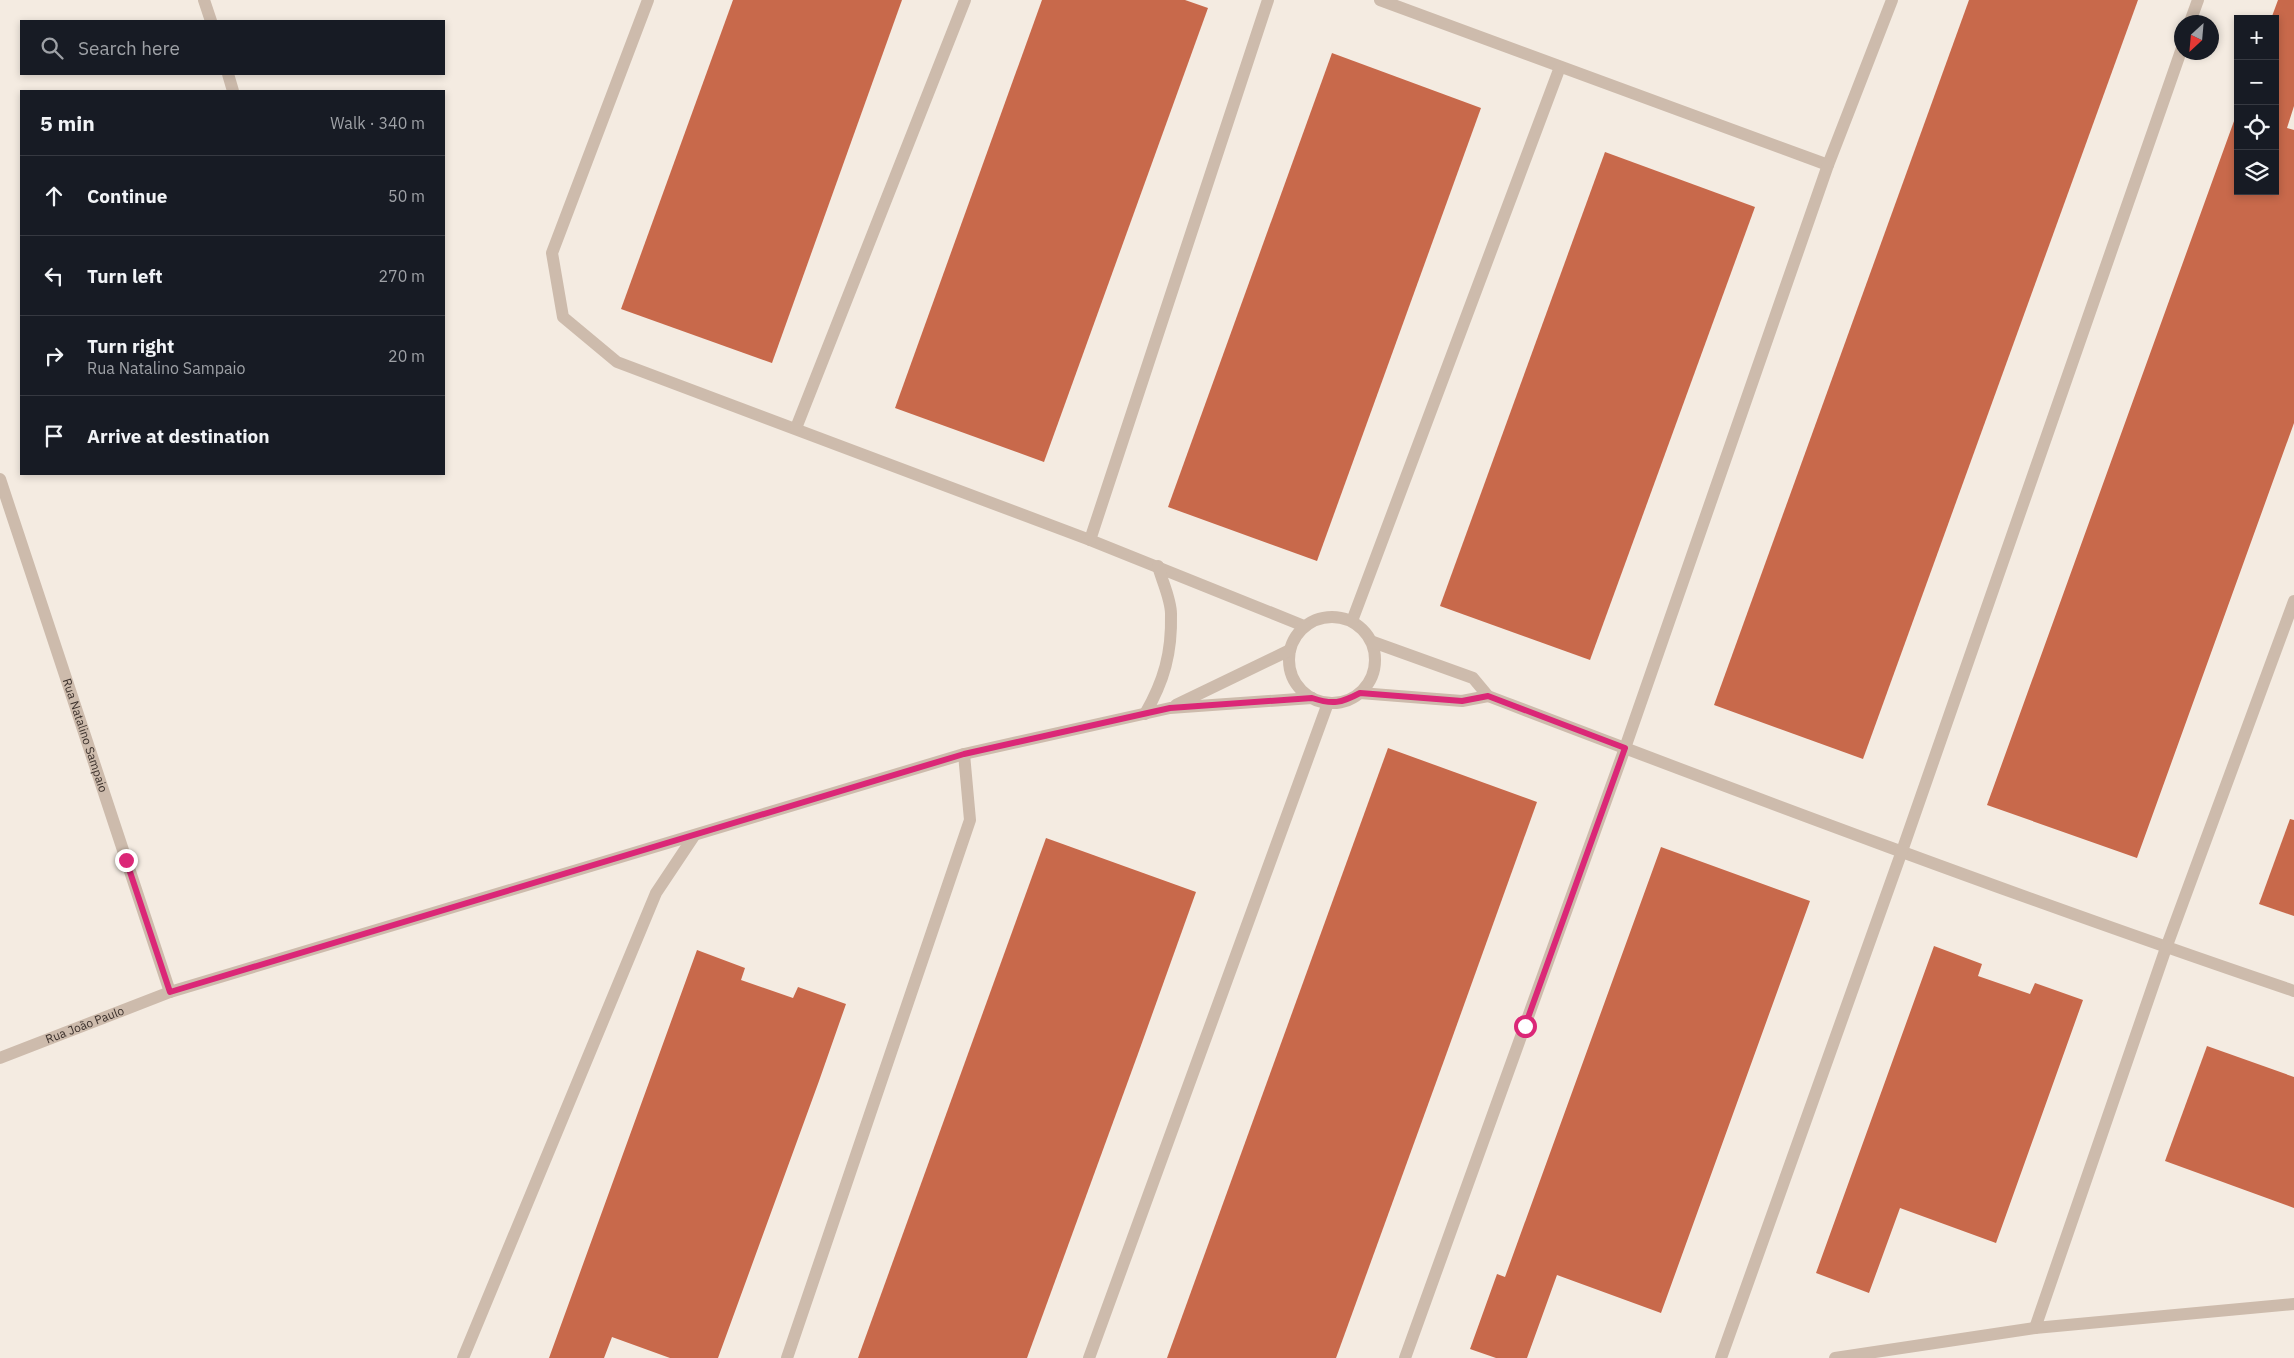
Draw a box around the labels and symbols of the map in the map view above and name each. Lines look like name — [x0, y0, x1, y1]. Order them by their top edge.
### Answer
north arrow — [2174, 15, 2219, 60]
street label: Rua Natalino Sampaio — [60, 676, 111, 794]
route end — [115, 849, 138, 872]
street label: Rua João Paulo — [43, 1002, 126, 1047]
route start — [1514, 1015, 1537, 1038]

